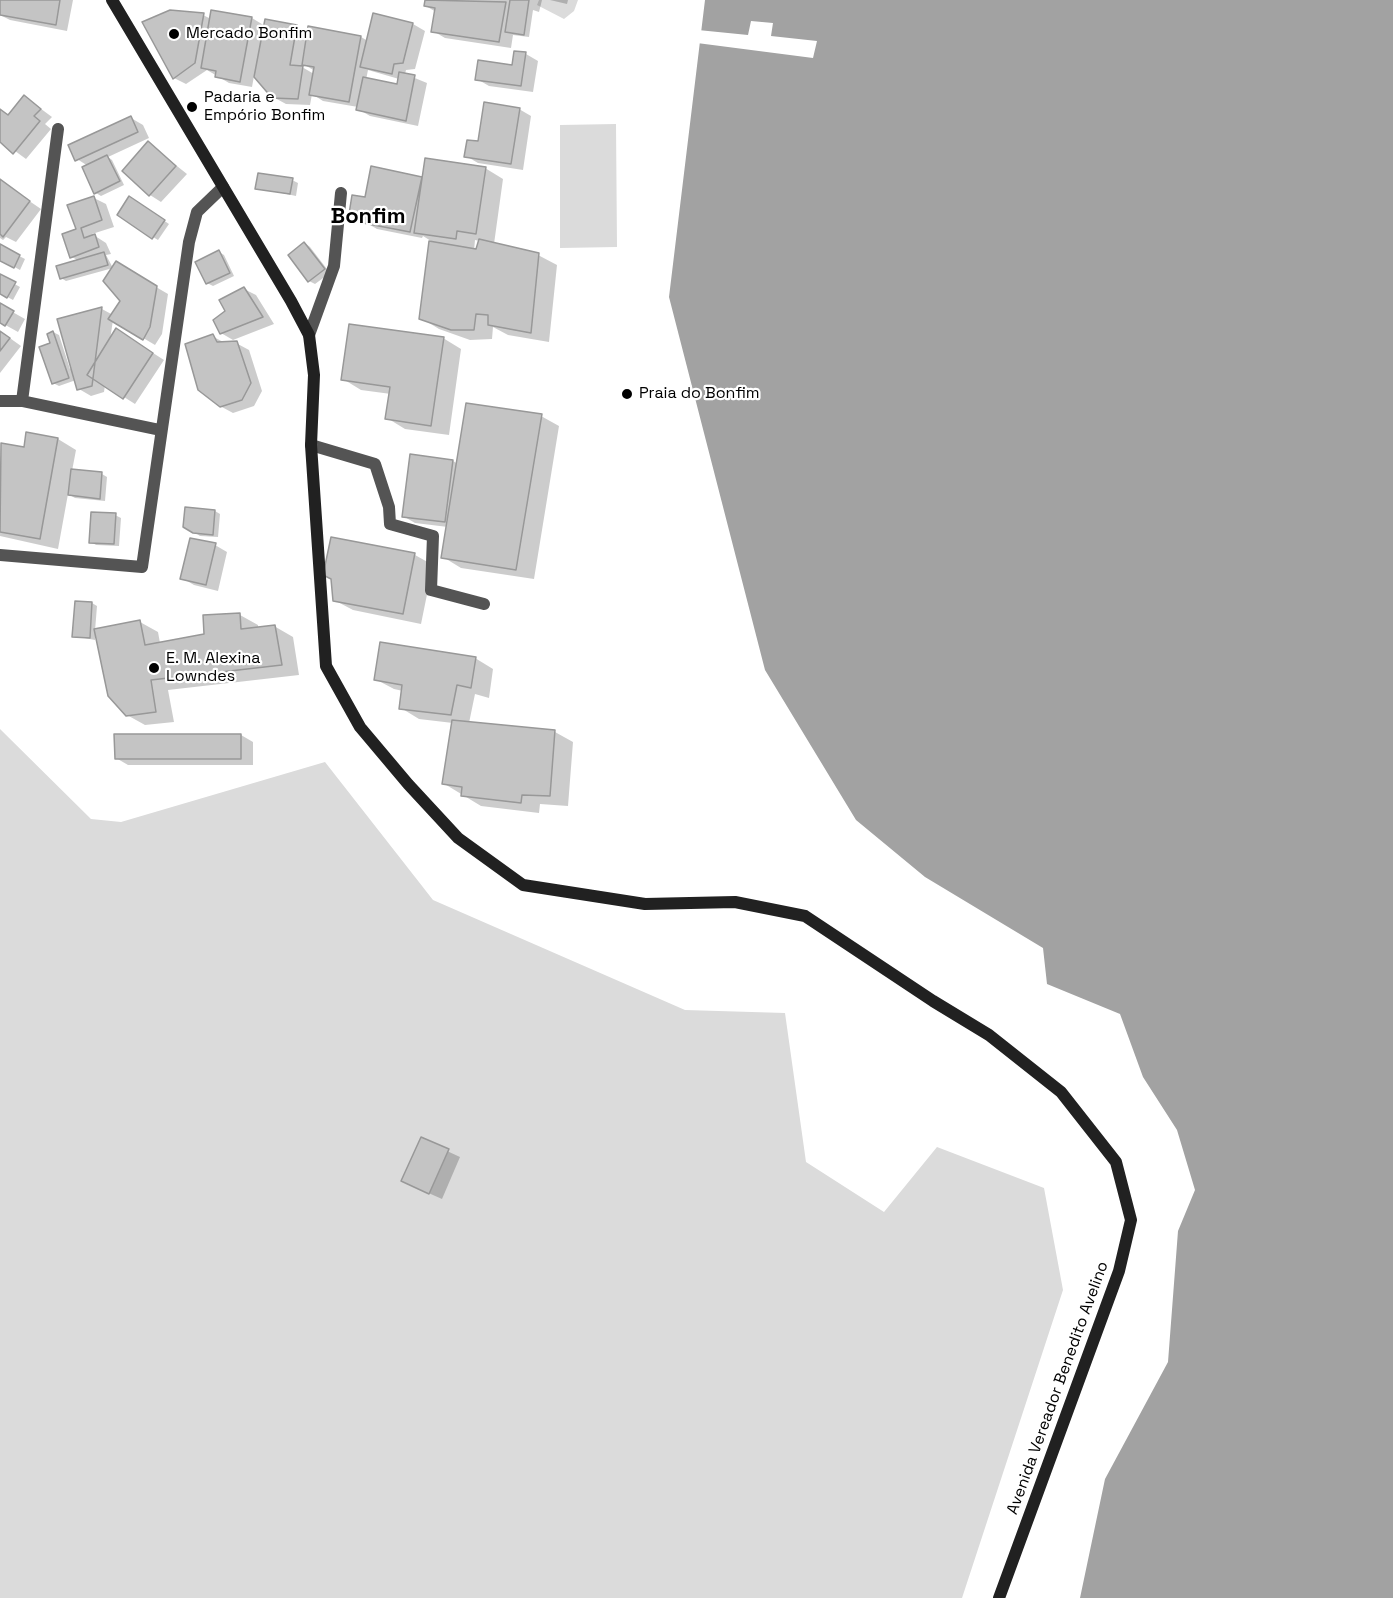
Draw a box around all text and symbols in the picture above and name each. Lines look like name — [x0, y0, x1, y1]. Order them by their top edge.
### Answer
place label: Mercado Bonfim — [186, 24, 312, 44]
marker: Mercado Bonfim — [167, 27, 181, 41]
place label: Padaria e Empório Bonfim — [204, 88, 325, 126]
marker: Padaria e Empório Bonfim — [185, 100, 199, 114]
district label: Bonfim — [331, 204, 405, 230]
place label: Praia do Bonfim — [639, 384, 760, 404]
marker: Praia do Bonfim — [620, 387, 634, 401]
place label: E. M. Alexina Lowndes — [166, 649, 261, 687]
marker: E. M. Alexina Lowndes — [147, 661, 161, 675]
street label: Avenida Vereador Benedito Avelino — [1003, 1259, 1113, 1517]

